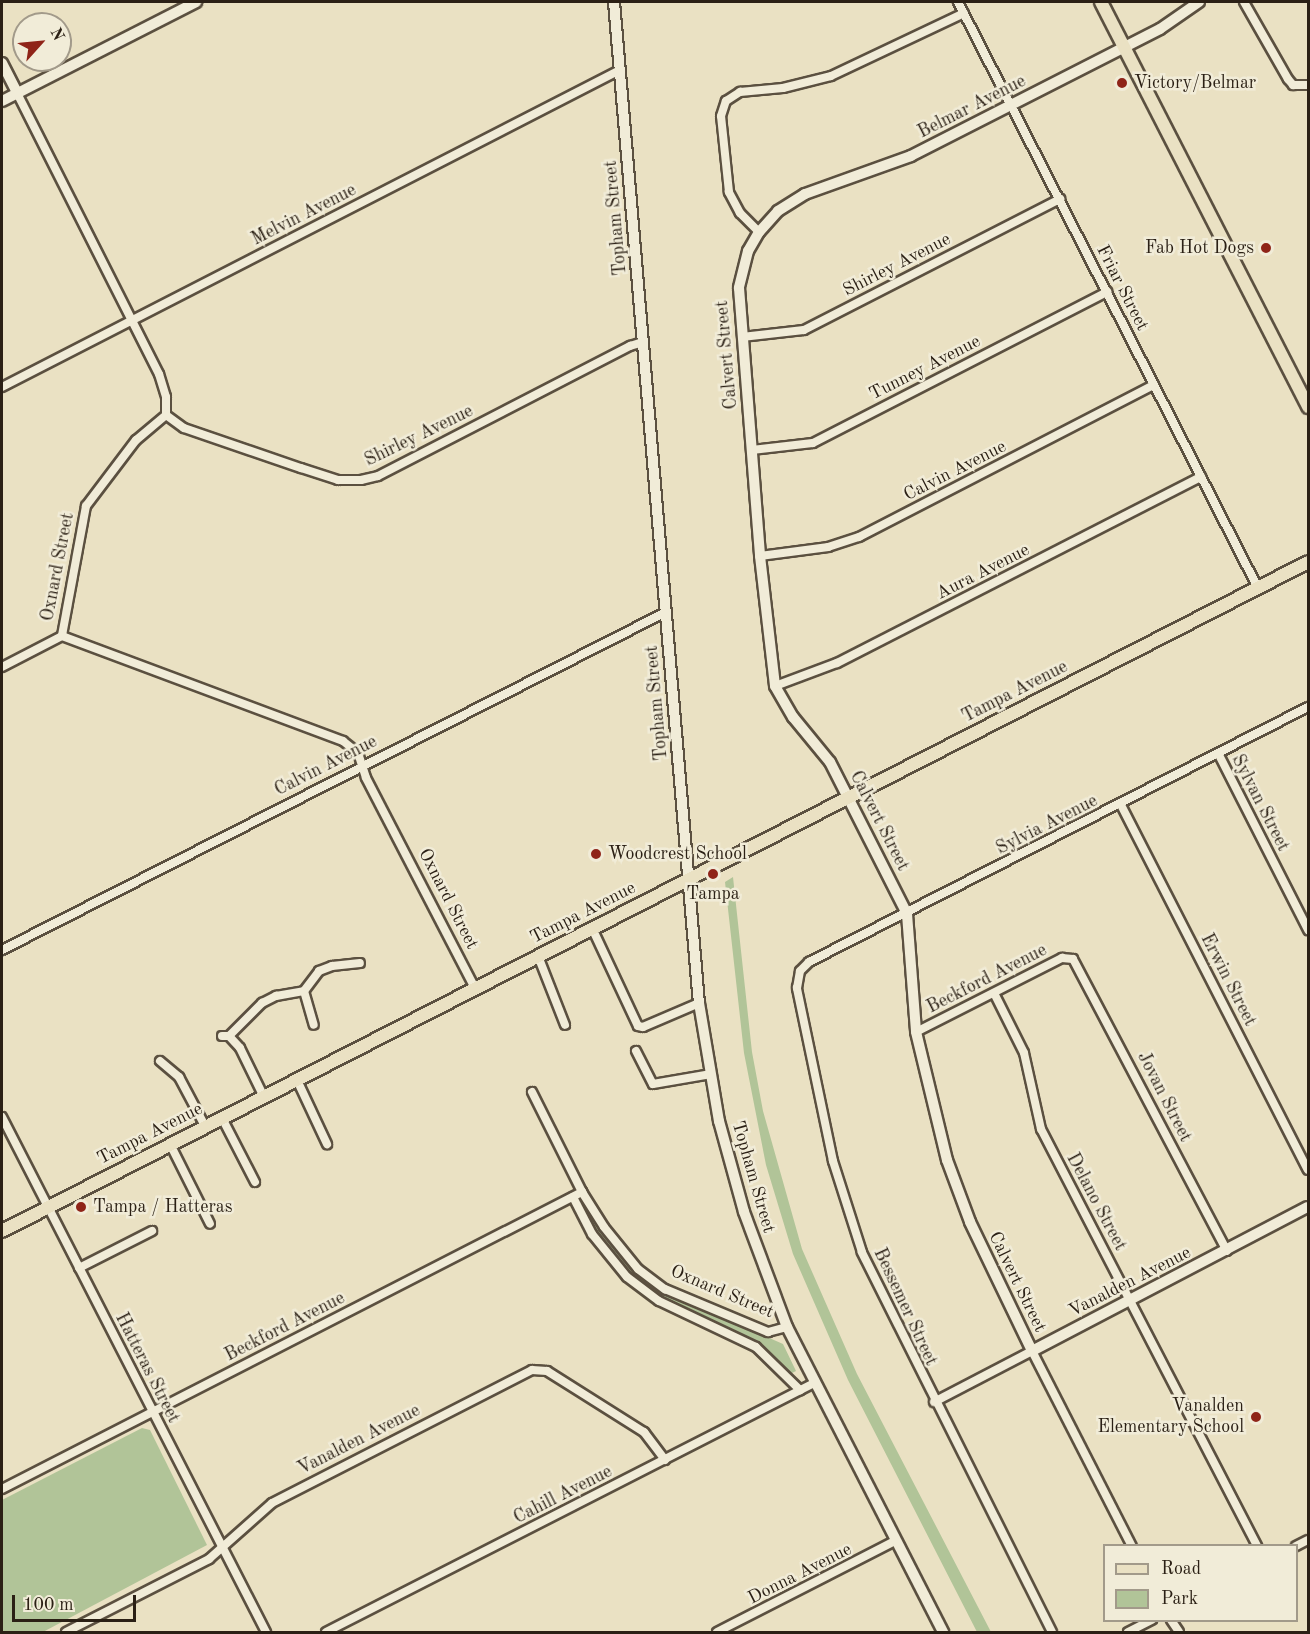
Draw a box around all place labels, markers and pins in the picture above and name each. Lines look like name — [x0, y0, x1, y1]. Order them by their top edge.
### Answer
place label: Victory/Belmar — [1134, 72, 1256, 94]
marker: Victory/Belmar — [1115, 76, 1129, 90]
place label: Fab Hot Dogs — [1145, 237, 1254, 259]
marker: Fab Hot Dogs — [1259, 241, 1273, 255]
place label: Woodcrest School — [608, 843, 747, 865]
marker: Woodcrest School — [589, 847, 603, 861]
marker: Tampa — [706, 867, 720, 881]
place label: Tampa — [686, 883, 740, 905]
place label: Tampa / Hatteras — [93, 1196, 233, 1218]
marker: Tampa / Hatteras — [74, 1200, 88, 1214]
place label: Vanalden Elementary School — [1097, 1396, 1244, 1438]
marker: Vanalden Elementary School — [1249, 1410, 1263, 1424]

